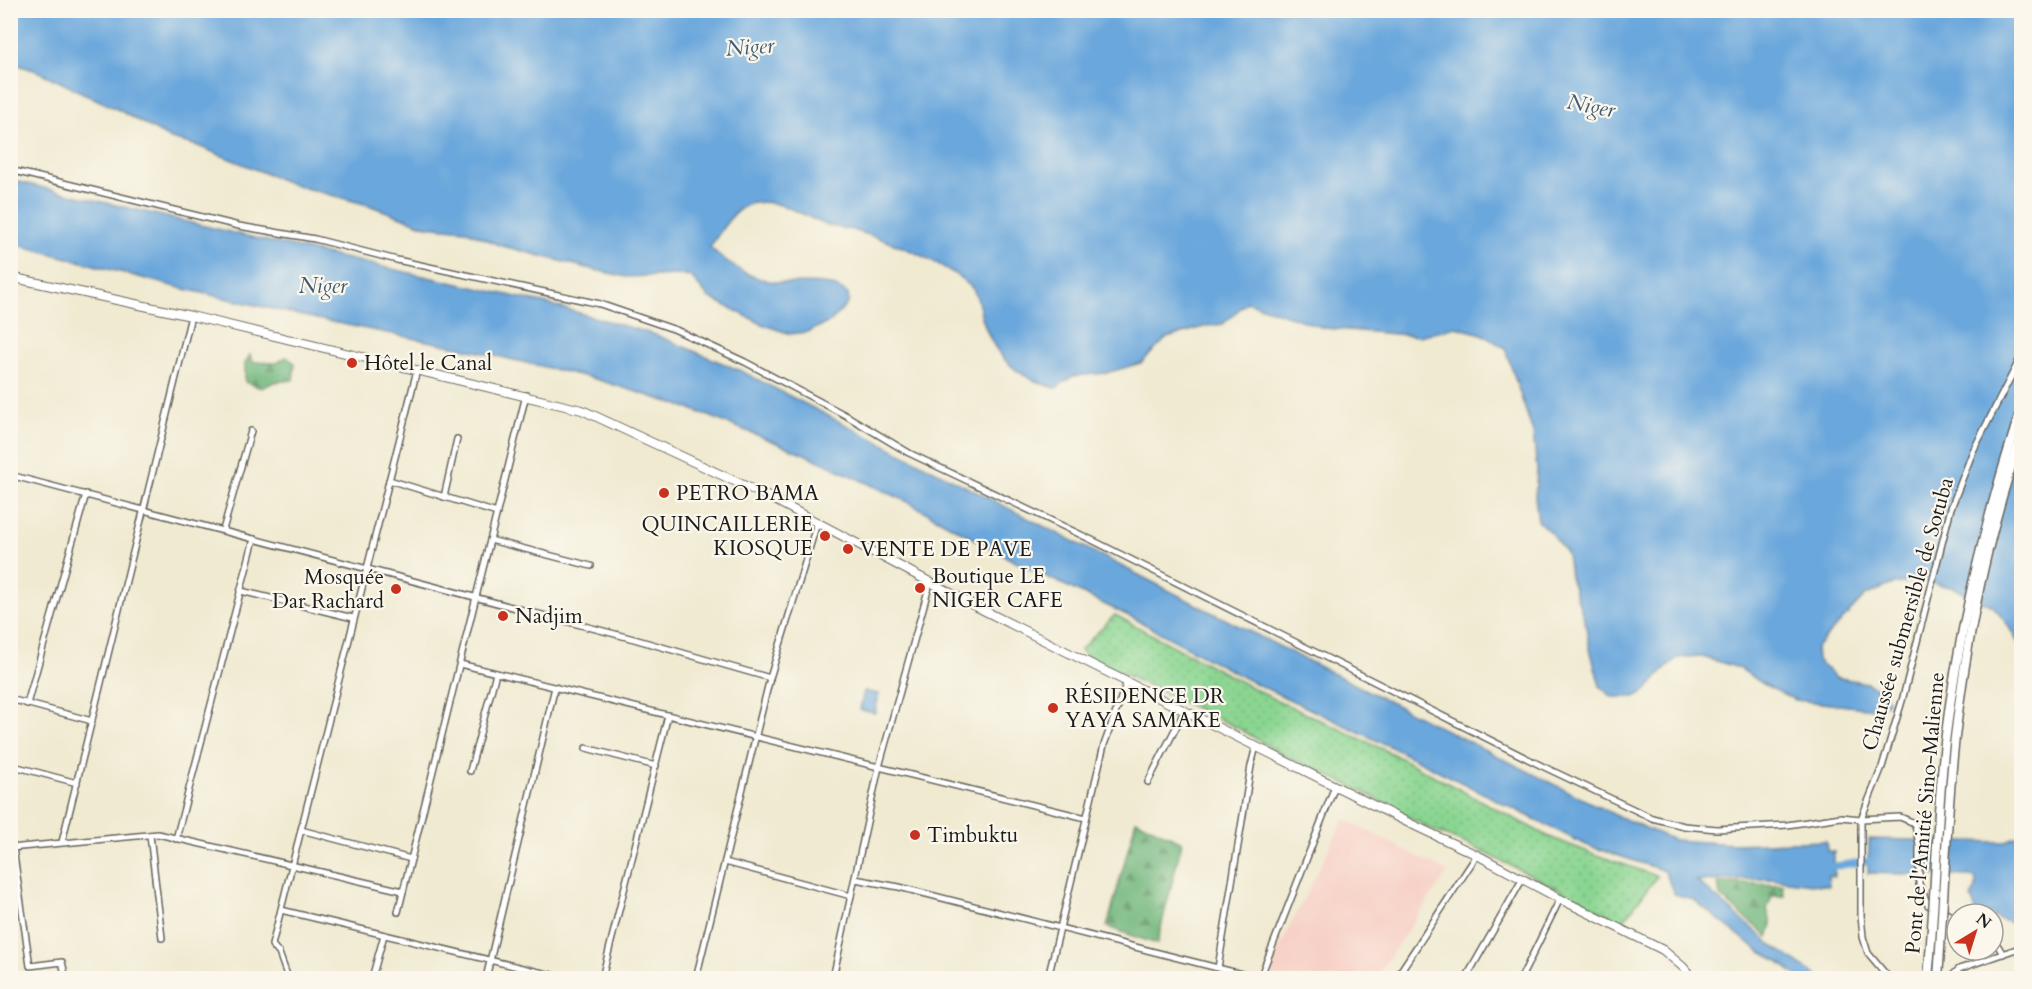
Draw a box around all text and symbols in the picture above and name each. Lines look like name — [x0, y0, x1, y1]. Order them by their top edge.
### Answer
water label: Niger — [725, 30, 776, 64]
water label: Niger — [1564, 87, 1618, 125]
water label: Niger — [299, 271, 348, 301]
place label: Hôtel le Canal — [364, 349, 492, 378]
marker: Hôtel le Canal — [345, 356, 359, 370]
street label: Chaussée submersible de Sotuba — [1855, 474, 1961, 754]
place label: PETRO BAMA — [676, 479, 819, 508]
marker: PETRO BAMA — [657, 486, 671, 500]
place label: QUINCAILLERIE KIOSQUE — [641, 510, 813, 563]
marker: QUINCAILLERIE KIOSQUE — [818, 529, 832, 543]
place label: VENTE DE PAVE — [860, 535, 1032, 564]
marker: VENTE DE PAVE — [841, 542, 855, 556]
place label: Boutique LE NIGER CAFE — [932, 562, 1063, 615]
place label: Mosquée Dar Rachard — [272, 563, 384, 616]
marker: Boutique LE NIGER CAFE — [913, 581, 927, 595]
marker: Mosquée Dar Rachard — [389, 582, 403, 596]
place label: Nadjim — [515, 602, 583, 631]
marker: Nadjim — [496, 609, 510, 623]
street label: Pont de l'Amitié Sino-Malienne — [1898, 671, 1952, 955]
place label: RÉSIDENCE DR YAYA SAMAKE — [1065, 682, 1225, 735]
marker: RÉSIDENCE DR YAYA SAMAKE — [1046, 701, 1060, 715]
place label: Timbuktu — [927, 821, 1018, 850]
marker: Timbuktu — [908, 828, 922, 842]
north arrow — [1945, 902, 2005, 962]
text: N — [1971, 908, 1996, 934]

